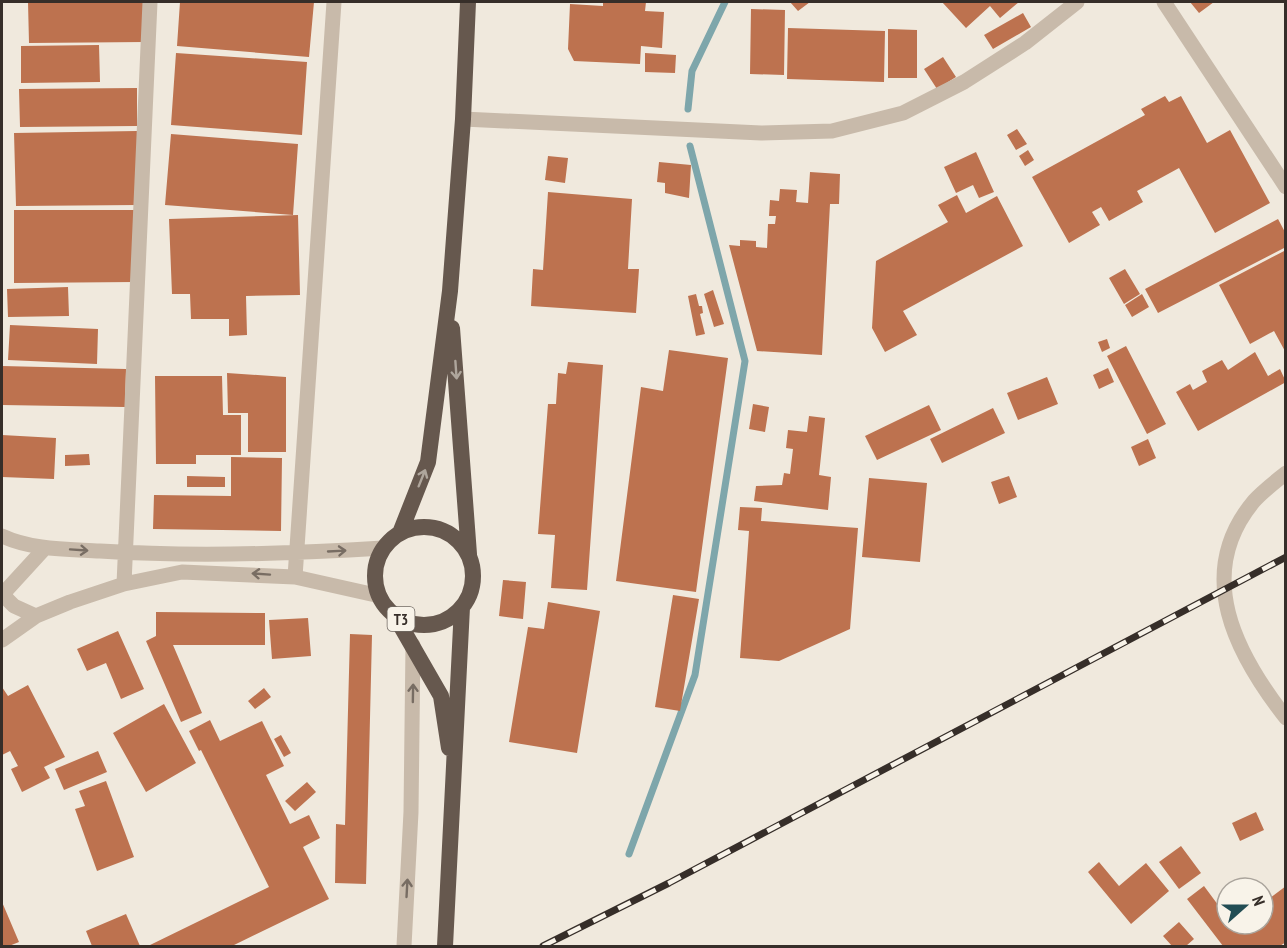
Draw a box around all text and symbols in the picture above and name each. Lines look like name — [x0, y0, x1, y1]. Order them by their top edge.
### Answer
one-way arrow — [450, 360, 461, 380]
one-way arrow — [417, 470, 428, 488]
one-way arrow — [69, 545, 89, 556]
one-way arrow — [327, 545, 346, 556]
one-way arrow — [252, 568, 272, 579]
road number: T3 — [388, 607, 414, 631]
one-way arrow — [408, 684, 419, 704]
north arrow — [1215, 876, 1275, 936]
one-way arrow — [402, 879, 413, 899]
text: N — [1248, 893, 1270, 908]

